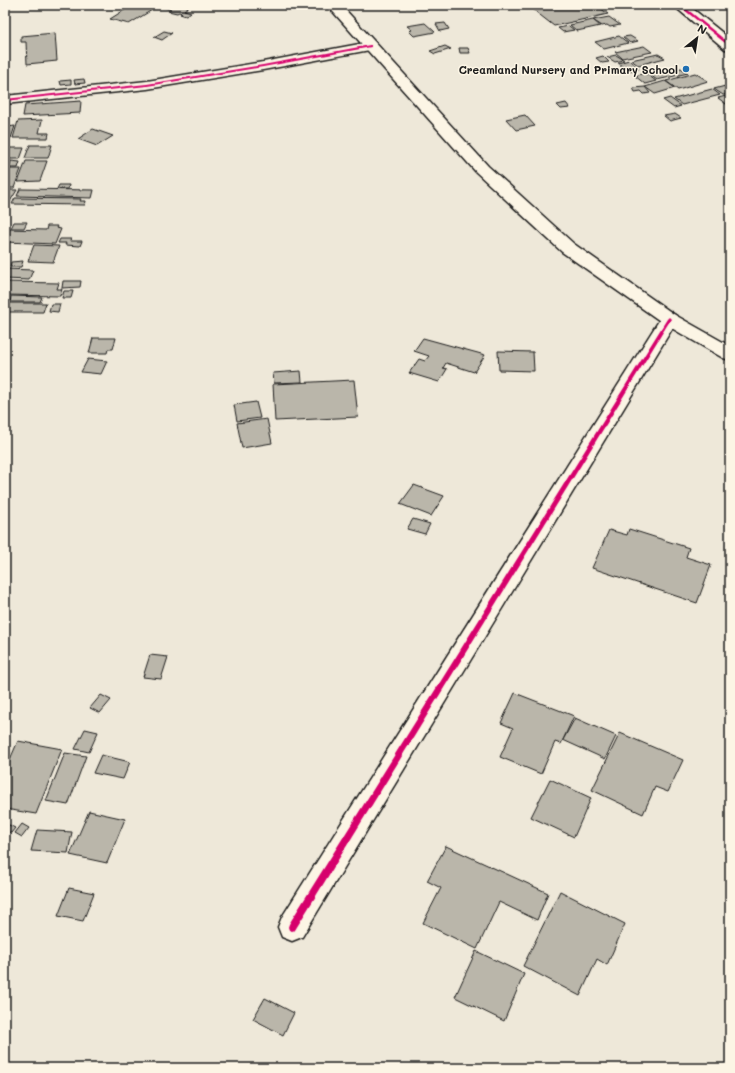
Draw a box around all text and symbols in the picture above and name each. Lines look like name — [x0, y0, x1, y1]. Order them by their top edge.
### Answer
north arrow — [677, 18, 717, 58]
text: N — [695, 20, 710, 37]
place label: Creamland Nursery and Primary School — [459, 62, 678, 77]
marker: Creamland Nursery and Primary School — [681, 64, 691, 74]

